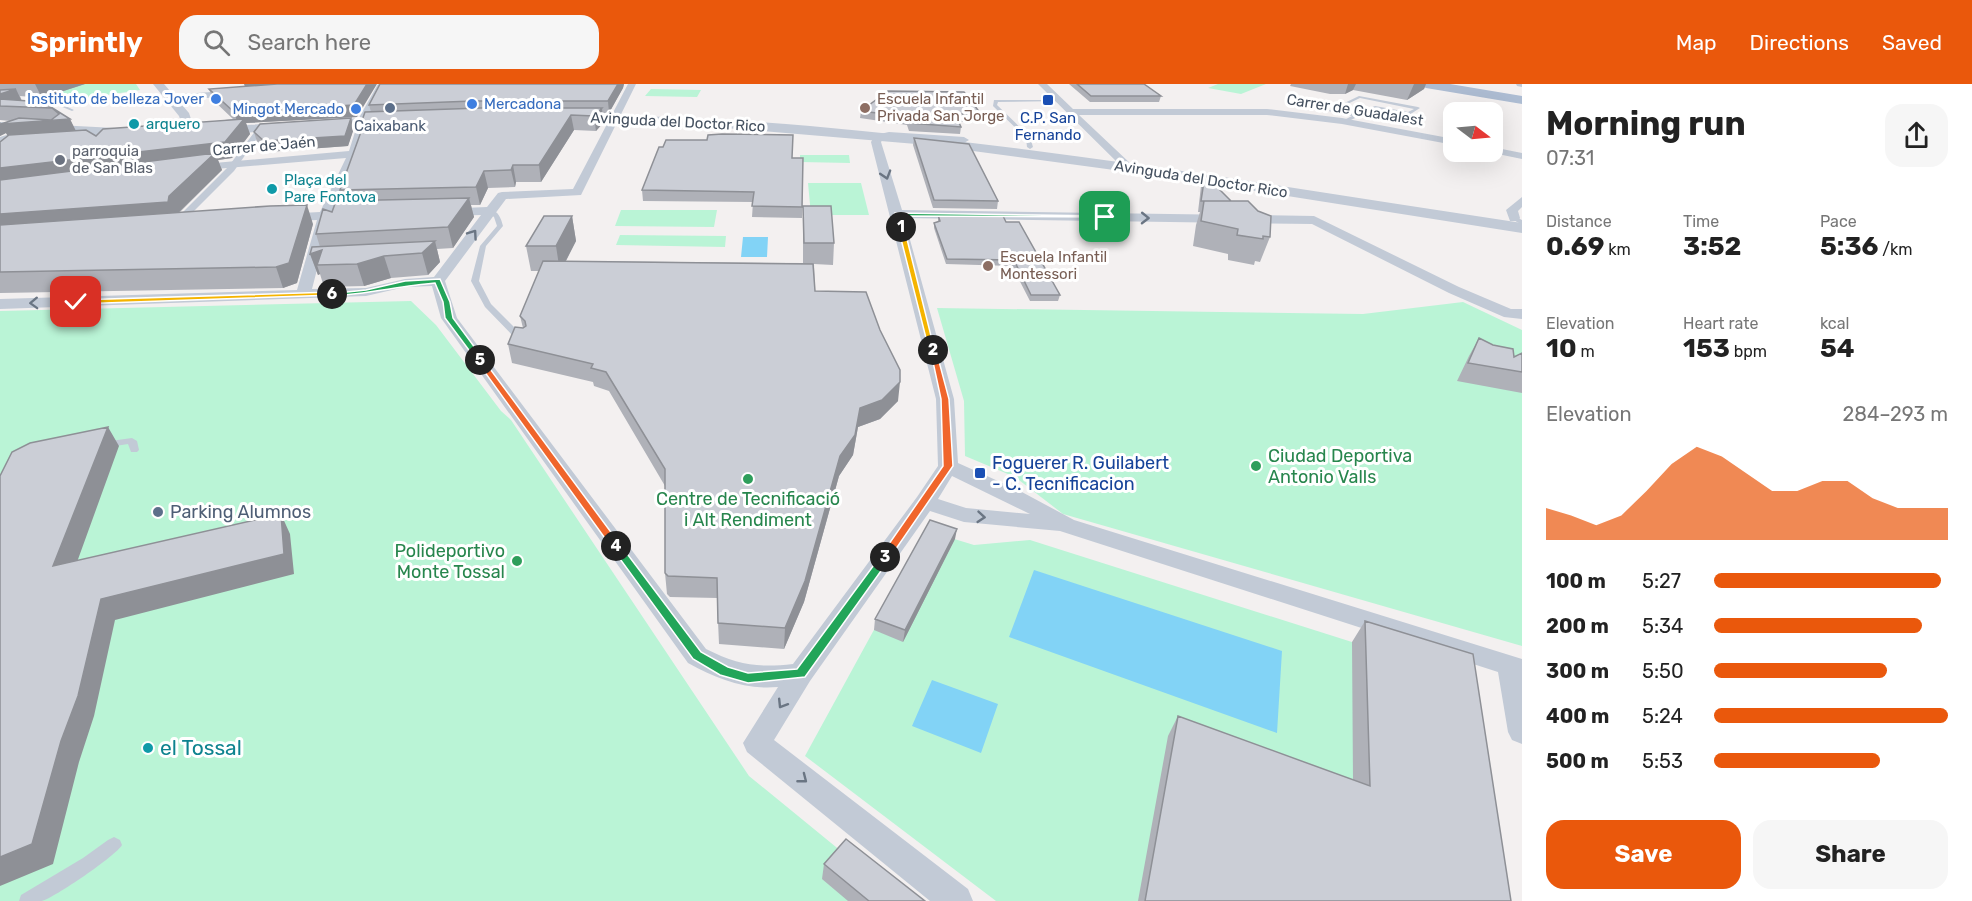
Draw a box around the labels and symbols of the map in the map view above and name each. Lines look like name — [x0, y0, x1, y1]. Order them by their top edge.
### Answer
place label: Instituto de belleza Jover — [27, 90, 204, 108]
place label: Escuela Infantil Privada San Jorge — [877, 90, 1005, 125]
street label: Carrer de Guadalest — [1285, 90, 1425, 130]
marker: Instituto de belleza Jover — [209, 92, 223, 106]
marker: C.P. San Fernando — [1041, 93, 1055, 107]
place label: Mercadona — [484, 95, 561, 113]
marker: Mercadona — [465, 97, 479, 111]
place label: Mingot Mercado — [232, 100, 344, 118]
marker: Caixabank — [383, 101, 397, 115]
marker: Escuela Infantil Privada San Jorge — [858, 101, 872, 115]
marker: Mingot Mercado — [349, 102, 363, 116]
north arrow — [1443, 102, 1503, 162]
street label: Avinguda del Doctor Rico — [590, 108, 766, 136]
place label: C.P. San Fernando — [1015, 109, 1081, 144]
place label: arquero — [146, 115, 200, 133]
marker: arquero — [127, 117, 141, 131]
place label: Caixabank — [354, 117, 426, 135]
street label: Carrer de Jaén — [212, 133, 316, 159]
place label: parroquia de San Blas — [72, 142, 153, 177]
marker: parroquia de San Blas — [53, 153, 67, 167]
street label: Avinguda del Doctor Rico — [1113, 156, 1289, 202]
one-way arrow — [878, 169, 891, 180]
place label: Plaça del Pare Fontova — [284, 171, 376, 206]
marker: Plaça del Pare Fontova — [265, 182, 279, 196]
pin — [1079, 191, 1130, 242]
pin: 1 — [886, 212, 916, 242]
one-way arrow — [1140, 212, 1149, 224]
one-way arrow — [466, 230, 477, 241]
place label: Escuela Infantil Montessori — [1000, 248, 1107, 283]
marker: Escuela Infantil Montessori — [981, 259, 995, 273]
pin — [50, 276, 101, 327]
pin: 6 — [317, 279, 347, 309]
one-way arrow — [30, 297, 39, 309]
pin: 2 — [918, 335, 948, 365]
pin: 5 — [465, 345, 495, 375]
place label: Ciudad Deportiva Antonio Valls — [1268, 445, 1412, 488]
place label: Foguerer R. Guilabert - C. Tecnificacion — [992, 452, 1169, 495]
marker: Ciudad Deportiva Antonio Valls — [1249, 459, 1263, 473]
marker: Foguerer R. Guilabert - C. Tecnificacion — [973, 466, 987, 480]
marker: Centre de Tecnificació i Alt Rendiment — [741, 472, 755, 486]
place label: Centre de Tecnificació i Alt Rendiment — [656, 488, 840, 531]
place label: Parking Alumnos — [170, 501, 311, 523]
marker: Parking Alumnos — [151, 505, 165, 519]
one-way arrow — [977, 510, 986, 523]
pin: 4 — [601, 531, 631, 561]
place label: Polideportivo Monte Tossal — [394, 540, 505, 583]
pin: 3 — [870, 542, 900, 572]
marker: Polideportivo Monte Tossal — [510, 554, 524, 568]
one-way arrow — [777, 698, 789, 708]
place label: el Tossal — [160, 735, 242, 760]
marker: el Tossal — [141, 741, 155, 755]
one-way arrow — [796, 772, 807, 783]

